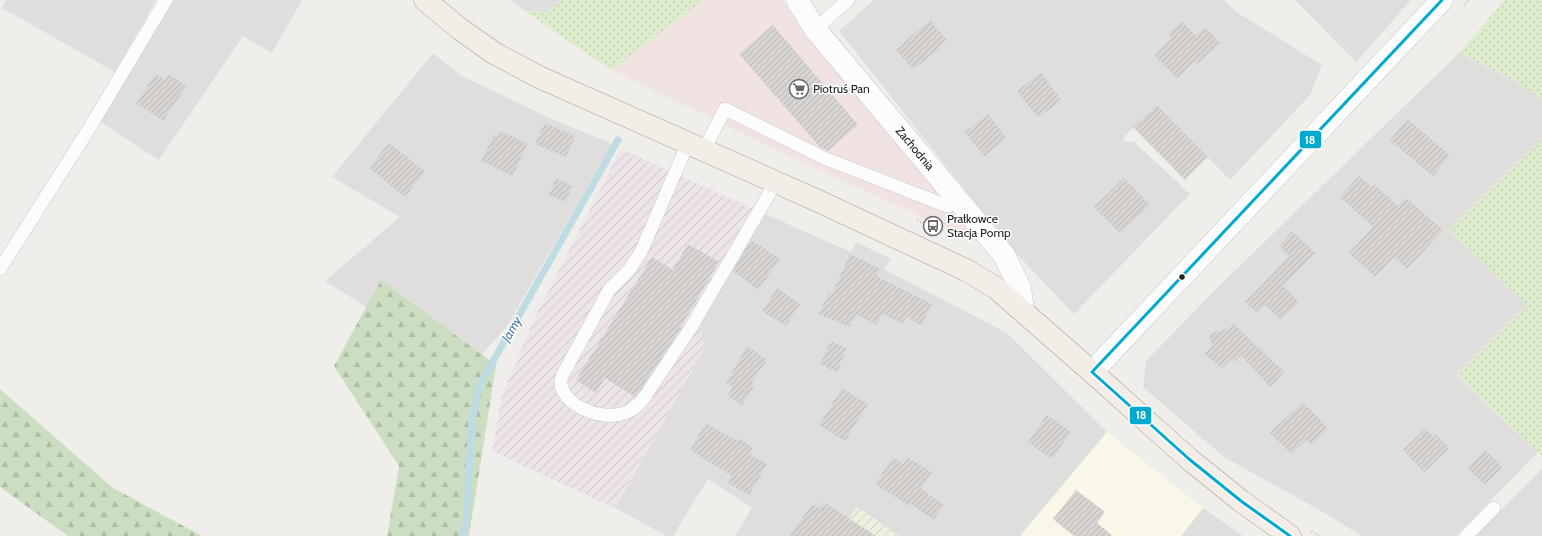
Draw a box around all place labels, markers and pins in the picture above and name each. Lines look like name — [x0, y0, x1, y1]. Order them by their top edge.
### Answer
supermarket icon: Piotruś Pan — [788, 78, 810, 100]
place label: Piotruś Pan — [813, 81, 870, 96]
place label: Prałkowce Stacja Pomp — [947, 211, 1011, 240]
bus stop icon: Prałkowce Stacja Pomp — [922, 215, 944, 237]
unlabelled marker — [1177, 272, 1187, 282]

